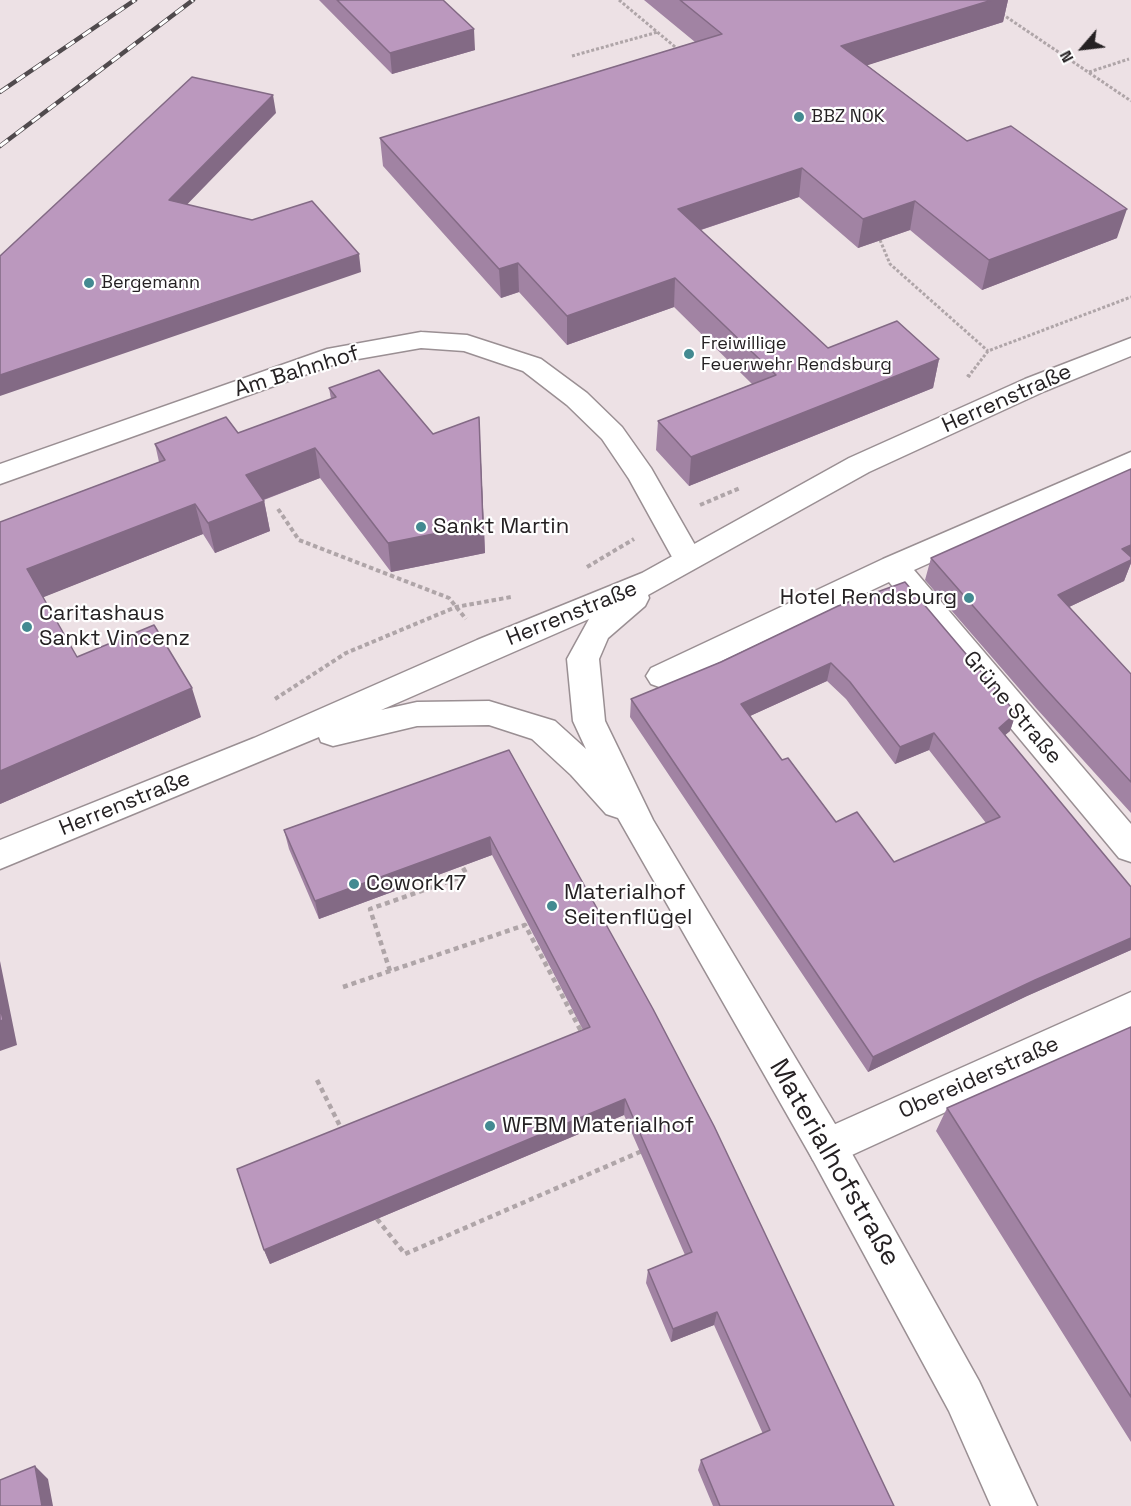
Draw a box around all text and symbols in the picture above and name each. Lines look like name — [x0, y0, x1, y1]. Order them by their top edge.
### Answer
north arrow — [1053, 18, 1113, 78]
text: N — [1055, 47, 1078, 66]
place label: BBZ NOK — [811, 106, 885, 128]
marker: BBZ NOK — [792, 110, 806, 124]
place label: Bergemann — [101, 272, 200, 294]
marker: Bergemann — [82, 276, 96, 290]
place label: Freiwillige Feuerwehr Rendsburg — [701, 333, 892, 376]
street label: Am Bahnhof — [231, 341, 363, 403]
marker: Freiwillige Feuerwehr Rendsburg — [682, 347, 696, 361]
street label: Herrenstraße — [938, 359, 1076, 439]
place label: Sankt Martin — [433, 514, 569, 540]
marker: Sankt Martin — [414, 520, 428, 534]
street label: Herrenstraße — [503, 576, 641, 652]
place label: Hotel Rendsburg — [780, 585, 957, 611]
marker: Hotel Rendsburg — [962, 591, 976, 605]
place label: Caritashaus Sankt Vincenz — [39, 601, 190, 652]
marker: Caritashaus Sankt Vincenz — [20, 620, 34, 634]
street label: Grüne Straße — [957, 646, 1067, 770]
street label: Herrenstraße — [56, 766, 194, 842]
place label: Cowork17 — [366, 871, 466, 897]
marker: Cowork17 — [347, 877, 361, 891]
place label: Materialhof Seitenflügel — [564, 880, 692, 932]
marker: Materialhof Seitenflügel — [545, 899, 559, 913]
street label: Obereiderstraße — [895, 1031, 1063, 1125]
street label: Materialhofstraße — [762, 1054, 906, 1272]
place label: WFBM Materialhof — [502, 1113, 694, 1139]
marker: WFBM Materialhof — [483, 1119, 497, 1133]

